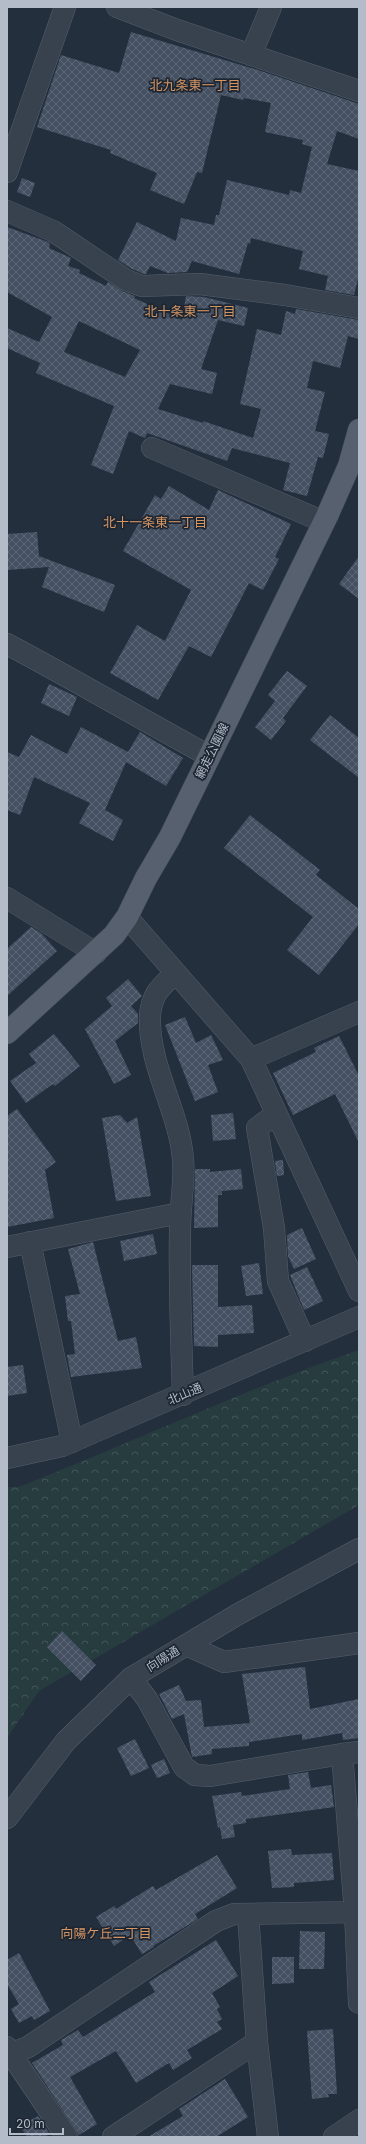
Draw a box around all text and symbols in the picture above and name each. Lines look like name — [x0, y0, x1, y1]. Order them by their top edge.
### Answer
district label: 北九条東一丁目 — [149, 77, 241, 93]
district label: 北十条東一丁目 — [144, 303, 236, 319]
district label: 北十一条東一丁目 — [103, 514, 207, 530]
street label: 網走公園線 — [192, 721, 231, 781]
street label: 北山通 — [165, 1380, 204, 1407]
street label: 向陽通 — [143, 1643, 182, 1674]
district label: 向陽ケ丘二丁目 — [60, 1925, 152, 1941]
scale bar — [10, 2110, 63, 2136]
text: 20 m — [16, 2116, 45, 2131]

